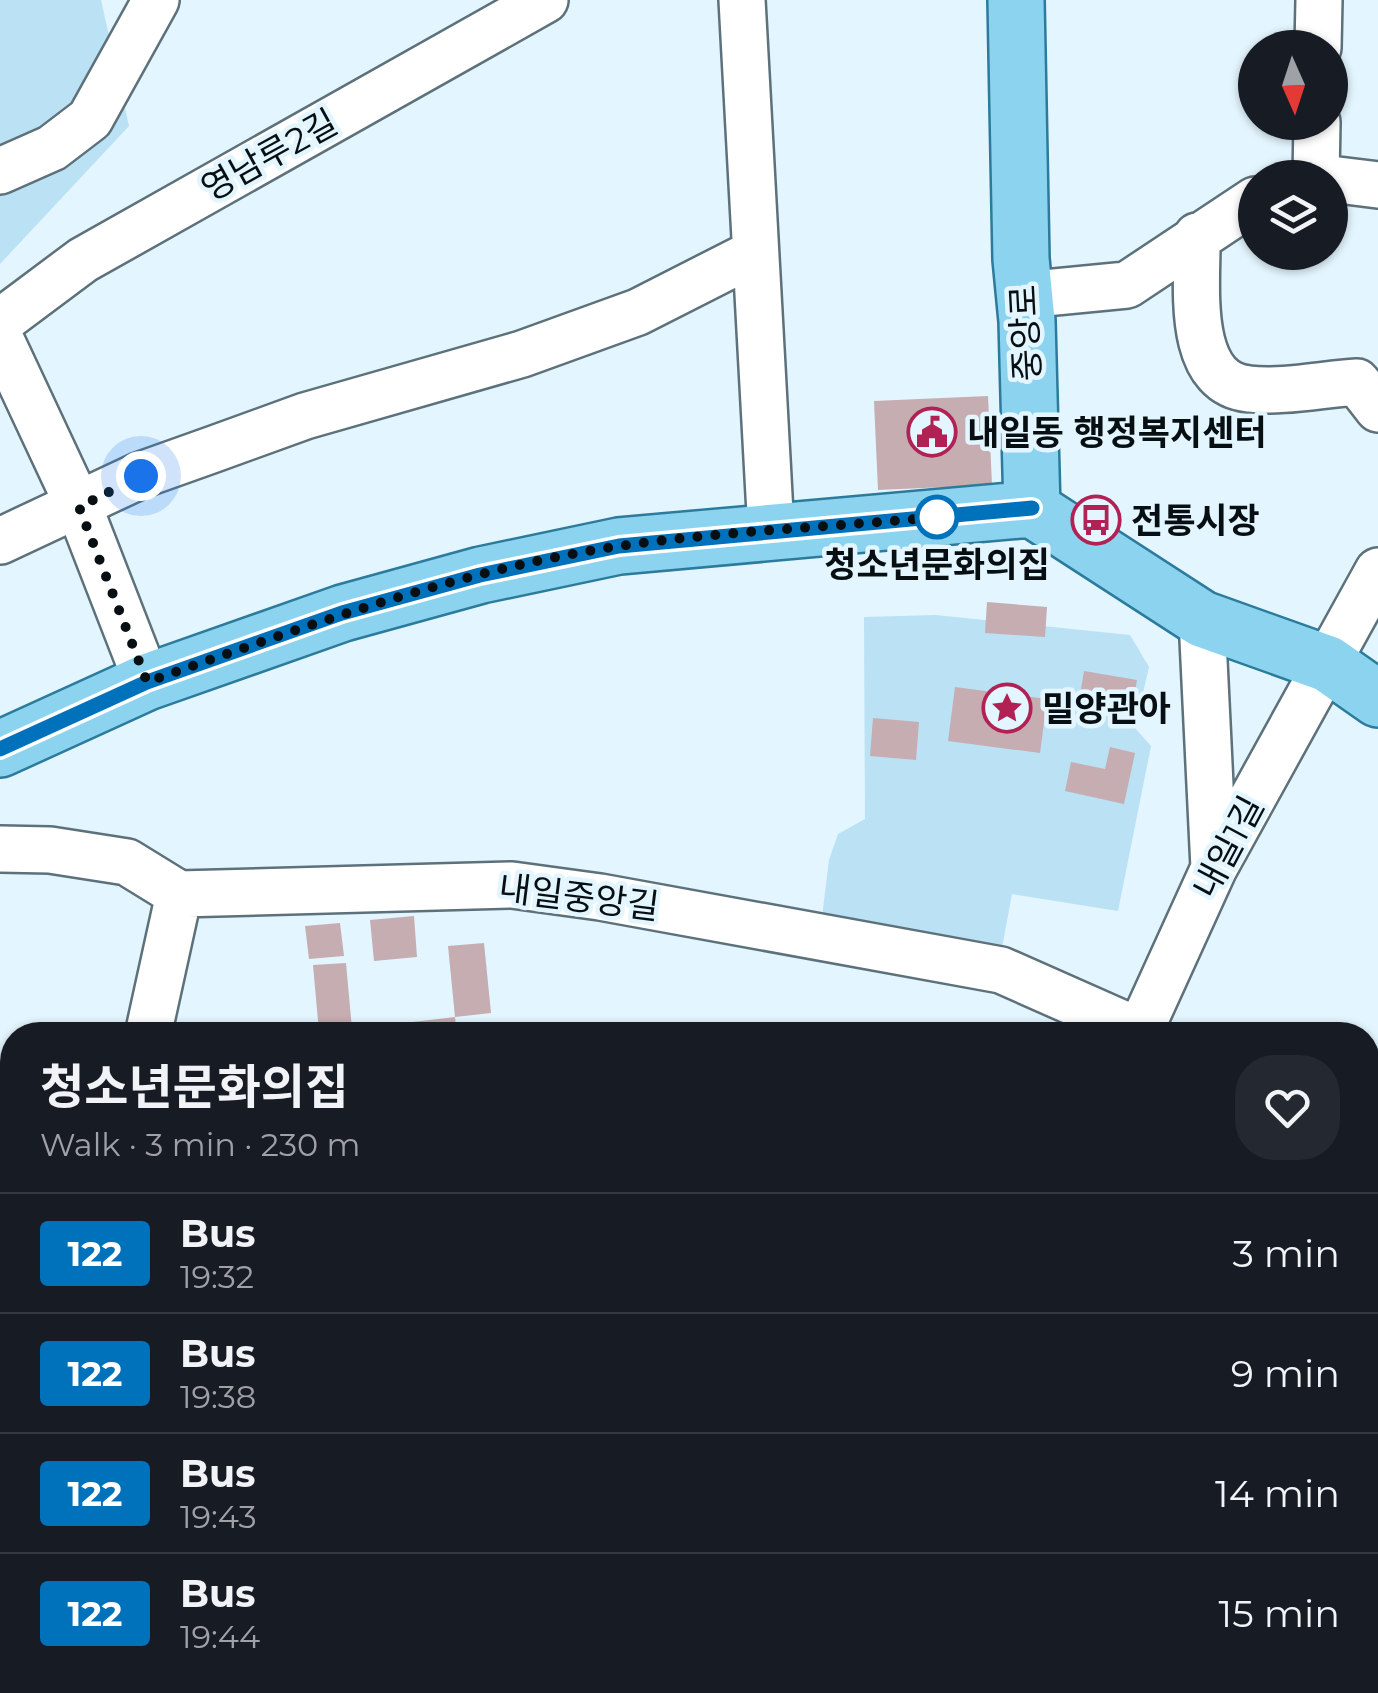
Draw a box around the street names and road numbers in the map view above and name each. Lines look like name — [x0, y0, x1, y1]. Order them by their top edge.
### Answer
street label: 영남루2길 — [194, 100, 344, 210]
street label: 중앙로 — [1001, 284, 1049, 382]
street label: 내일1길 — [1183, 789, 1273, 905]
street label: 내일중앙길 — [496, 866, 662, 928]

